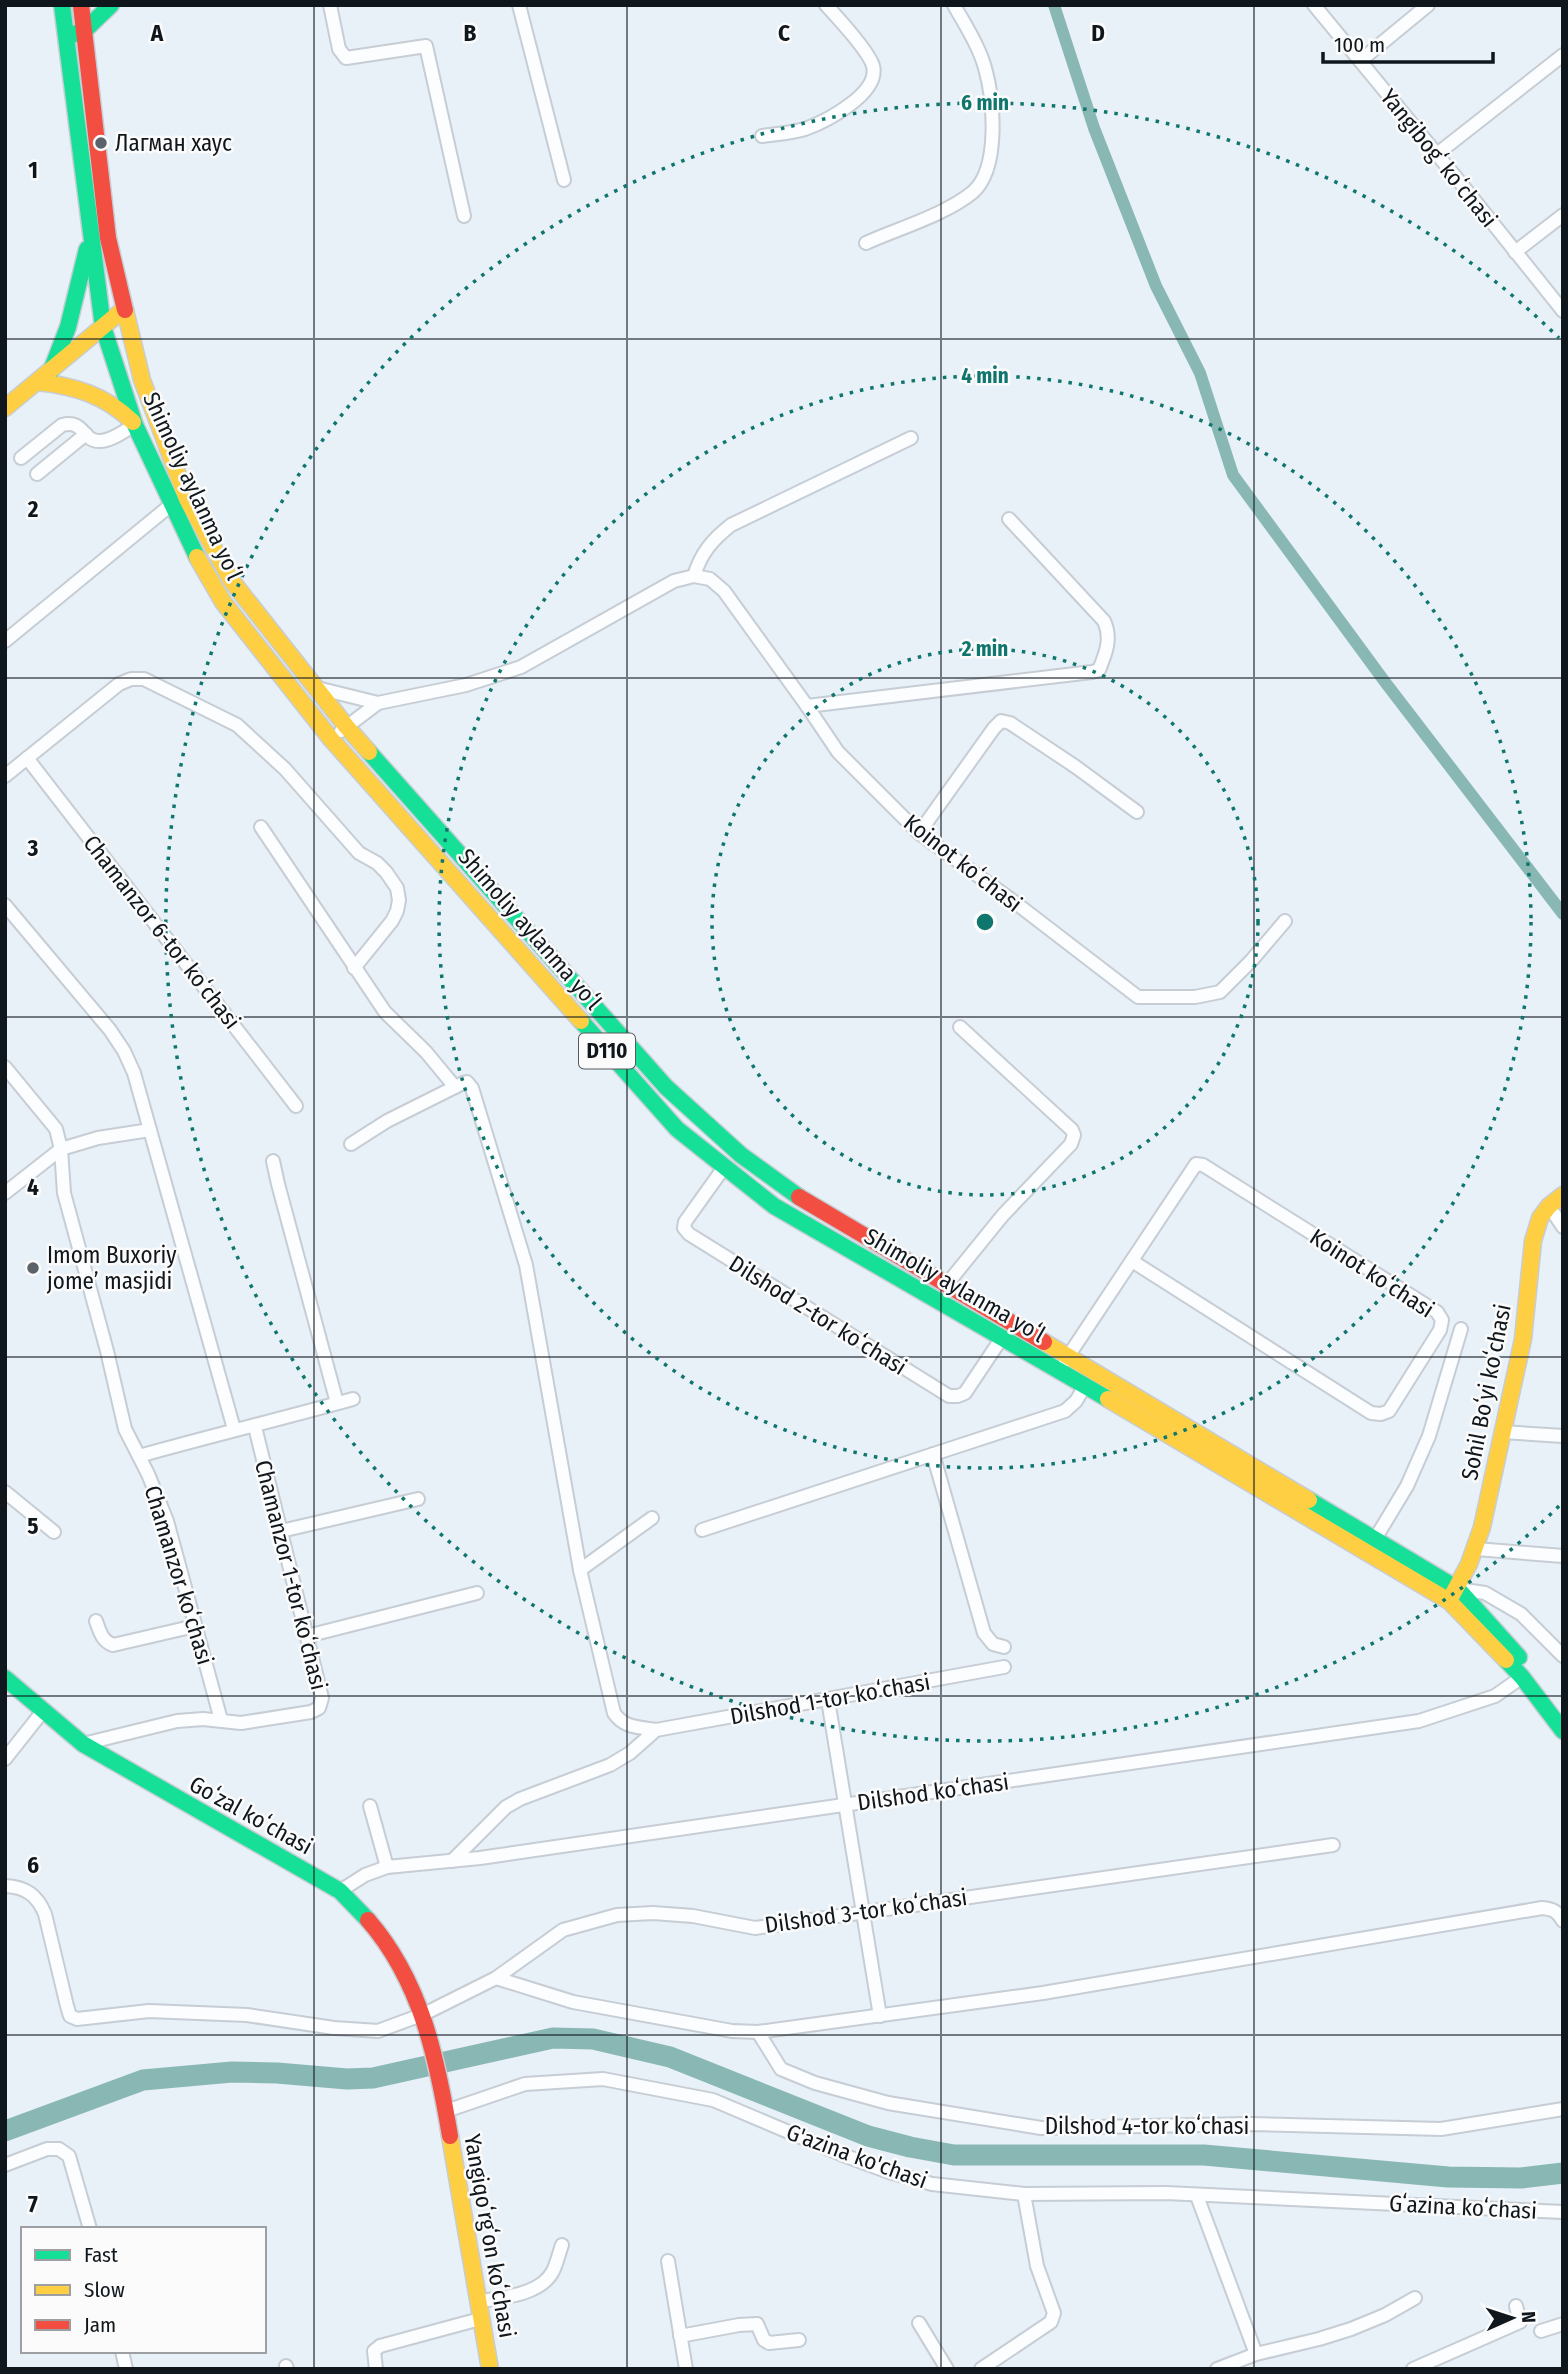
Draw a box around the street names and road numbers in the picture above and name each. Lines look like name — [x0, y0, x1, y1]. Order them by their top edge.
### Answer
street label: Yangibogʻ koʻchasi — [1375, 83, 1503, 233]
street label: Shimoliy aylanma yoʻl — [137, 388, 249, 584]
street label: Koinot koʻchasi — [898, 808, 1028, 918]
street label: Chamanzor 6-tor koʻchasi — [78, 829, 246, 1035]
street label: Shimoliy aylanma yoʻl — [452, 843, 608, 1015]
road number: D110 — [579, 1034, 635, 1068]
street label: Shimoliy aylanma yoʻl — [860, 1222, 1050, 1348]
street label: Koinot koʻchasi — [1305, 1222, 1439, 1324]
street label: Dilshod 2-tor koʻchasi — [724, 1249, 912, 1381]
street label: Sohil Boʻyi koʻchasi — [1455, 1302, 1517, 1482]
street label: Chamanzor 1-tor koʻchasi — [249, 1457, 333, 1693]
street label: Chamanzor koʻchasi — [138, 1482, 220, 1668]
street label: Dilshod 1-tor koʻchasi — [728, 1668, 932, 1730]
street label: Dilshod koʻchasi — [856, 1768, 1010, 1816]
street label: Goʻzal koʻchasi — [185, 1770, 317, 1860]
street label: Dilshod 3-tor koʻchasi — [763, 1883, 969, 1939]
street label: Dilshod 4-tor koʻchasi — [1045, 2112, 1249, 2140]
street label: G'azina ko'chasi — [783, 2118, 931, 2194]
street label: Yangiqoʻrgʻon koʻchasi — [458, 2132, 522, 2340]
street label: Gʻazina koʻchasi — [1388, 2189, 1538, 2225]

